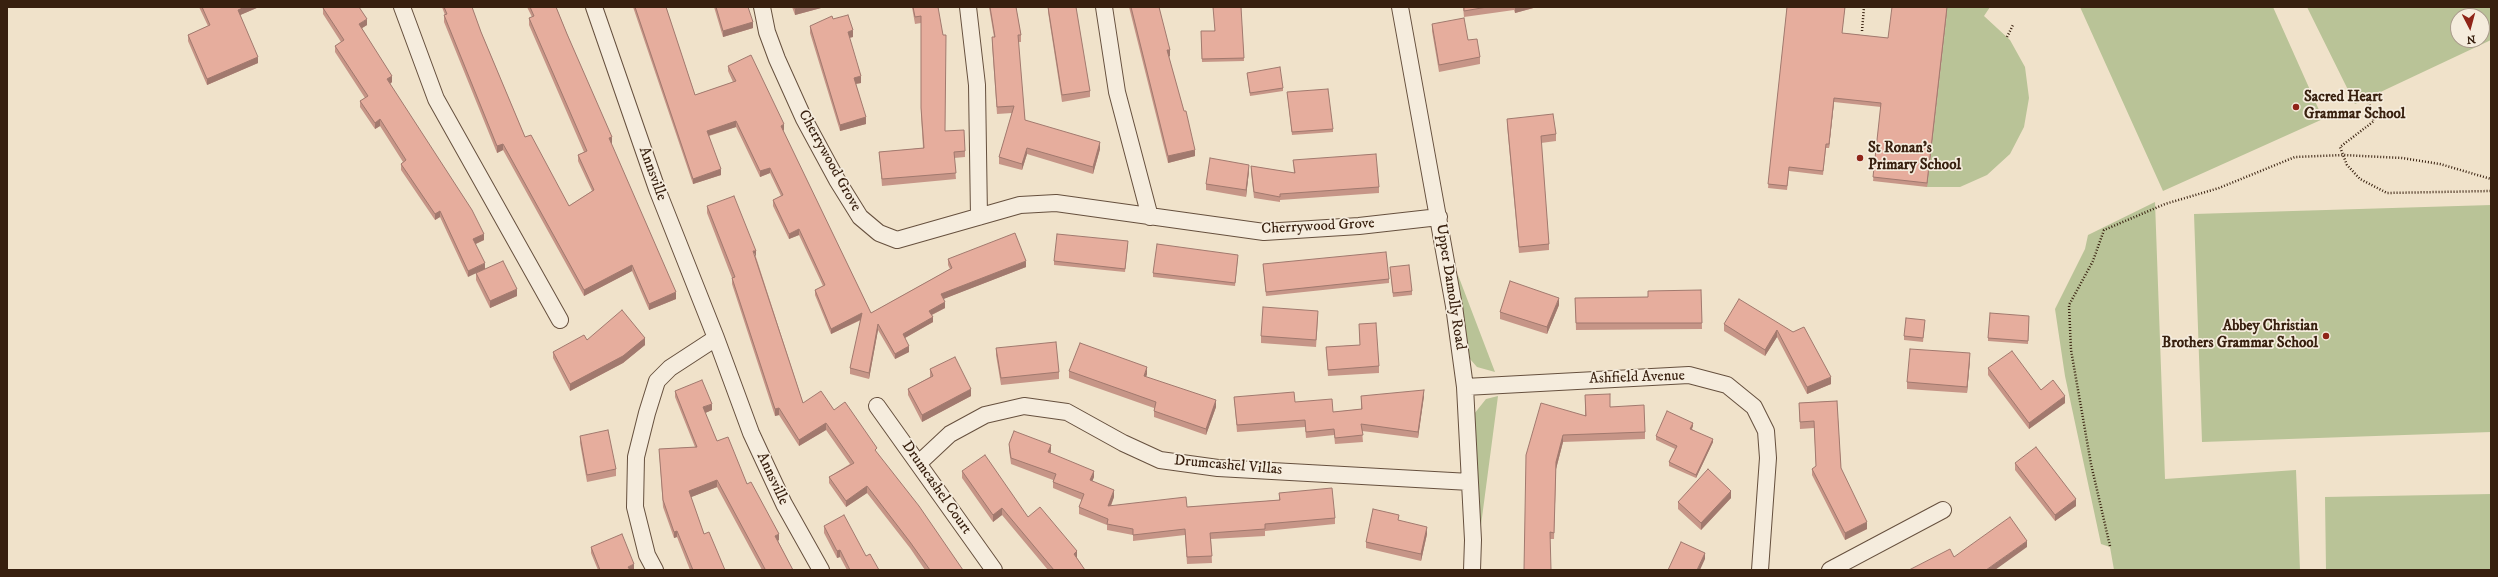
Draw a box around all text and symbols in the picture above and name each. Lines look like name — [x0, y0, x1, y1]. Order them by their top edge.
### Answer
north arrow — [2450, 8, 2490, 48]
text: N — [2466, 32, 2476, 46]
place label: Sacred Heart Grammar School — [2304, 89, 2405, 124]
marker: Sacred Heart Grammar School — [2291, 102, 2301, 112]
street label: Cherrywood Grove — [794, 107, 864, 215]
place label: St Ronan's Primary School — [1868, 140, 1961, 175]
street label: Annsville — [634, 145, 670, 203]
marker: St Ronan's Primary School — [1855, 153, 1865, 163]
street label: Cherrywood Grove — [1261, 215, 1375, 239]
street label: Upper Damolly Road — [1431, 223, 1469, 351]
place label: Abbey Christian Brothers Grammar School — [2162, 318, 2318, 353]
marker: Abbey Christian Brothers Grammar School — [2321, 331, 2331, 341]
street label: Ashfield Avenue — [1589, 367, 1685, 389]
street label: Drumcashel Court — [897, 438, 975, 538]
street label: Annsville — [752, 450, 792, 508]
street label: Drumcashel Villas — [1173, 452, 1283, 480]

